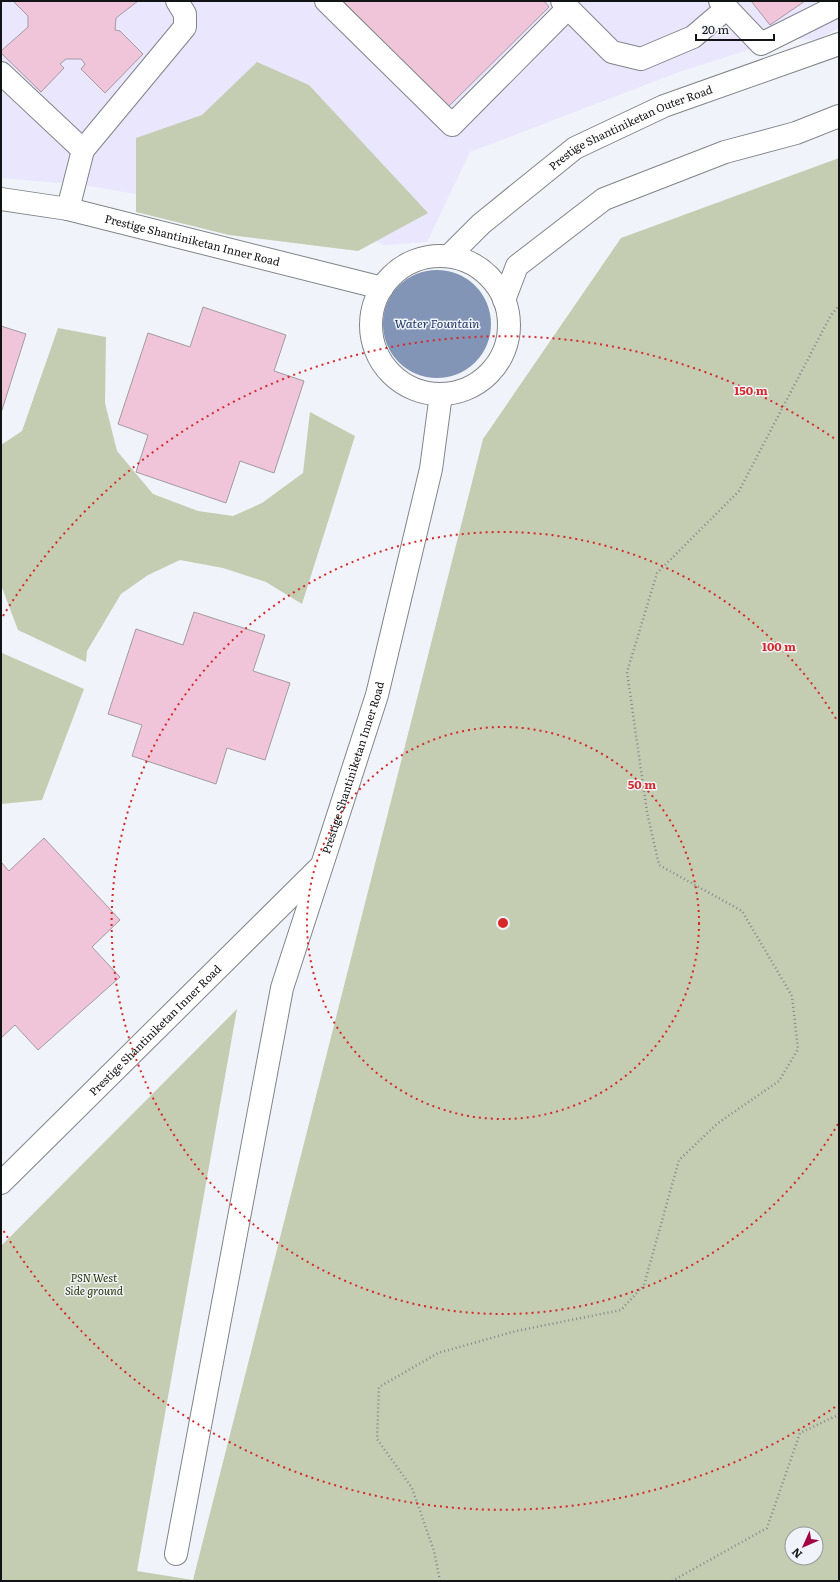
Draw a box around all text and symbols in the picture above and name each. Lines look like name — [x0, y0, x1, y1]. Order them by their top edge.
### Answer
scale bar — [696, 16, 774, 42]
text: 20 m — [702, 20, 729, 38]
street label: Prestige Shantiniketan Outer Road — [545, 80, 715, 173]
street label: Prestige Shantiniketan Inner Road — [103, 210, 282, 269]
water label: Water Fountain — [395, 314, 479, 332]
text: 150 m — [734, 381, 768, 399]
text: 100 m — [762, 637, 796, 655]
street label: Prestige Shantiniketan Inner Road — [317, 679, 387, 856]
text: 50 m — [628, 775, 656, 793]
centre of rings — [496, 916, 510, 930]
street label: Prestige Shantiniketan Inner Road — [85, 960, 224, 1099]
park label: PSN West Side ground — [65, 1269, 124, 1298]
north arrow — [784, 1526, 824, 1566]
text: N — [787, 1545, 805, 1563]

